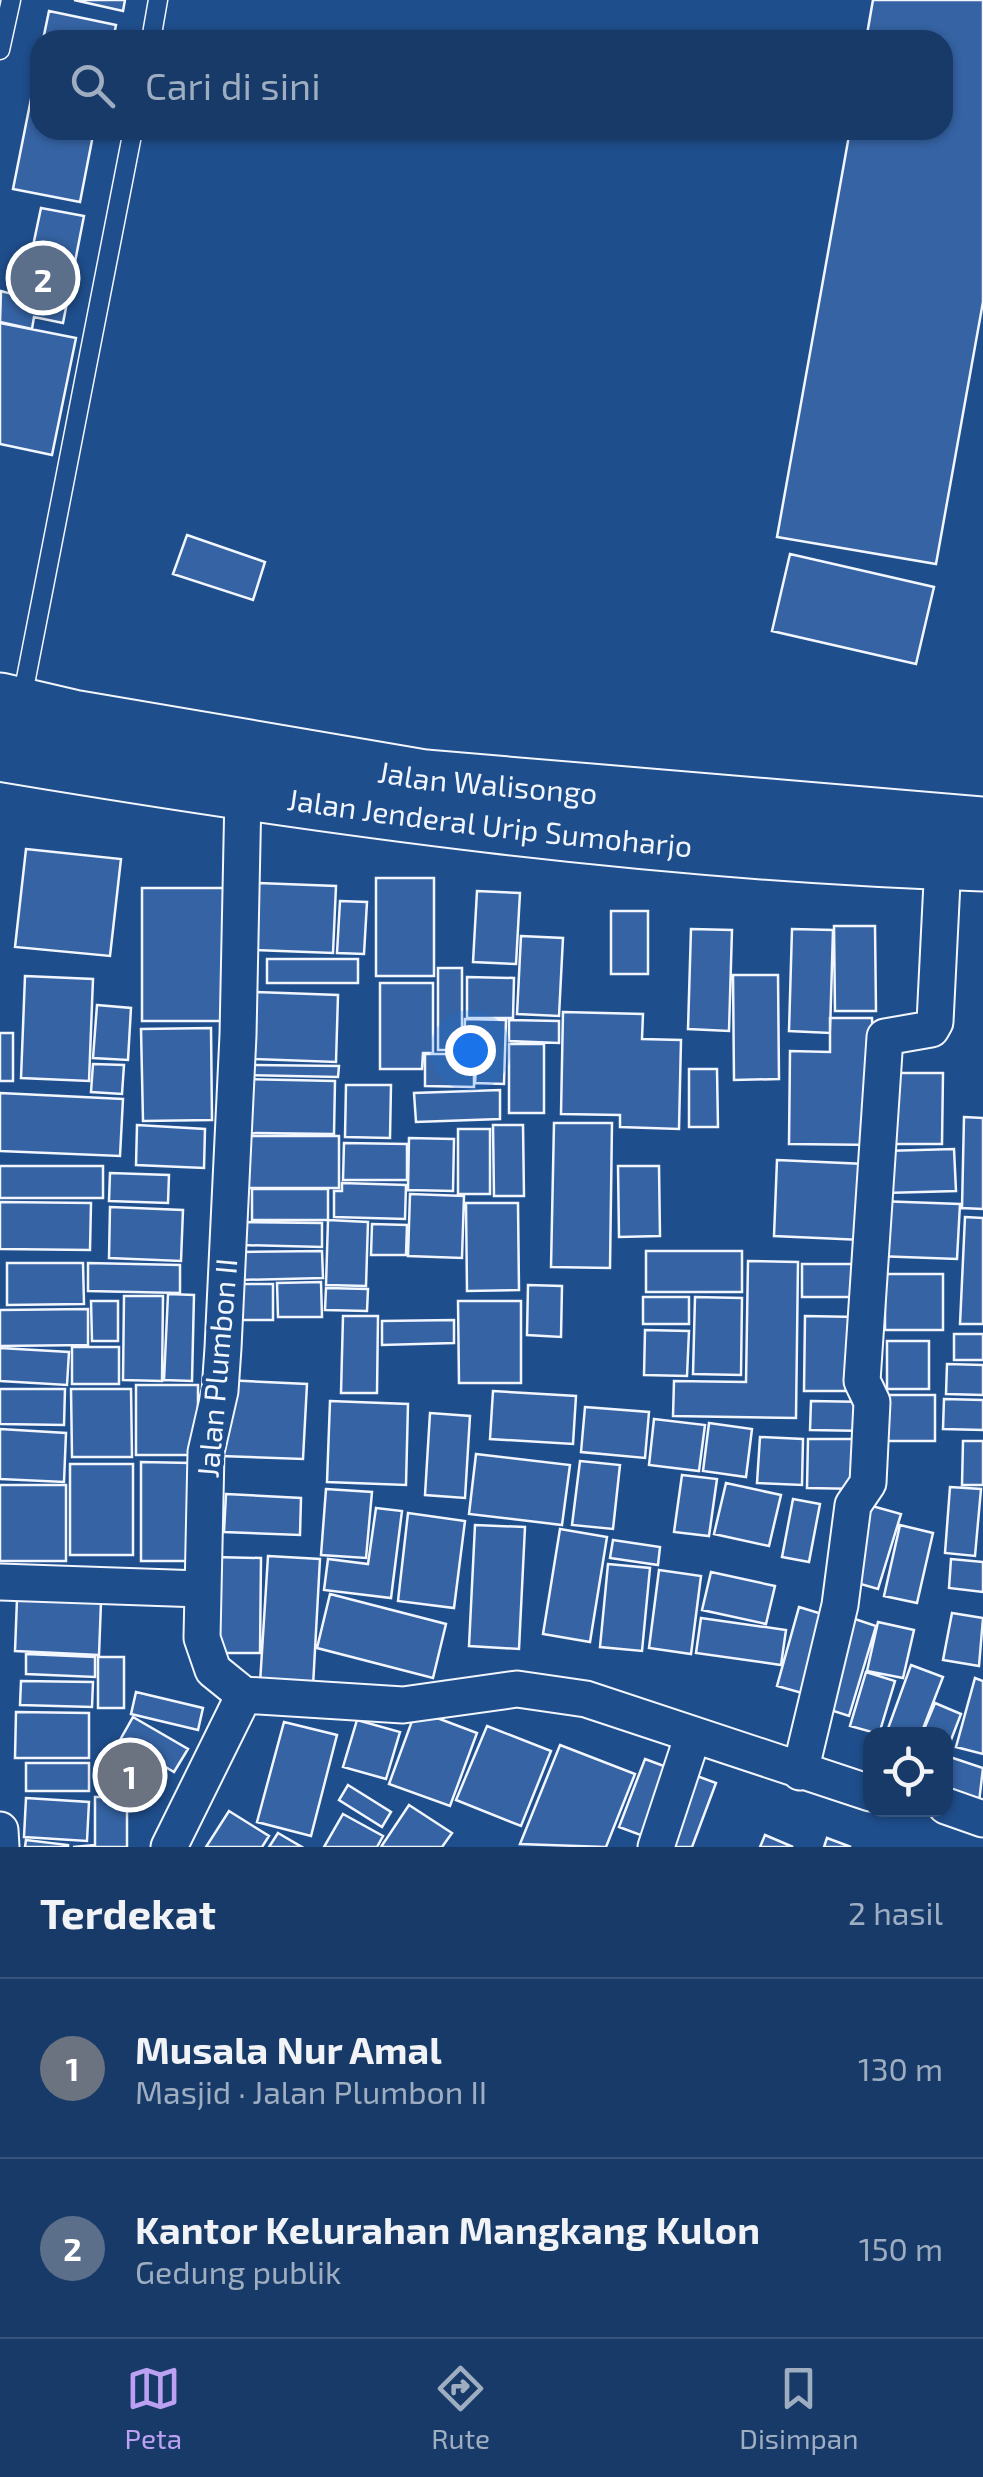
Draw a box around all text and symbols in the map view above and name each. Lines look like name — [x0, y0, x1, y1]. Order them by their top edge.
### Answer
search box — [30, 30, 953, 140]
icon: search — [65, 58, 120, 113]
text: Cari di sini — [145, 62, 321, 108]
pin: 2 — [10, 240, 76, 316]
street label: Jalan Walisongo — [376, 752, 599, 810]
street label: Jalan Jenderal Urip Sumoharjo — [285, 780, 694, 863]
your location — [445, 1025, 496, 1076]
street label: Jalan Plumbon II — [188, 1257, 244, 1479]
map controls — [863, 1727, 953, 1817]
button: locate — [863, 1727, 953, 1817]
pin: 1 — [98, 1738, 162, 1812]
text: Terdekat — [40, 1887, 216, 1937]
text: 2 hasil — [848, 1893, 943, 1931]
text: Musala Nur Amal — [135, 2026, 442, 2072]
text: 1 — [66, 2049, 79, 2087]
text: 130 m — [858, 2049, 943, 2087]
text: Masjid · Jalan Plumbon II — [135, 2072, 487, 2110]
text: Kantor Kelurahan Mangkang Kulon — [135, 2206, 760, 2252]
text: 2 — [63, 2229, 82, 2267]
text: 150 m — [859, 2229, 943, 2267]
text: Gedung publik — [135, 2252, 341, 2290]
tab: Peta — [125, 2361, 182, 2455]
tab: Rute — [431, 2361, 490, 2455]
tab: Disimpan — [739, 2361, 858, 2455]

